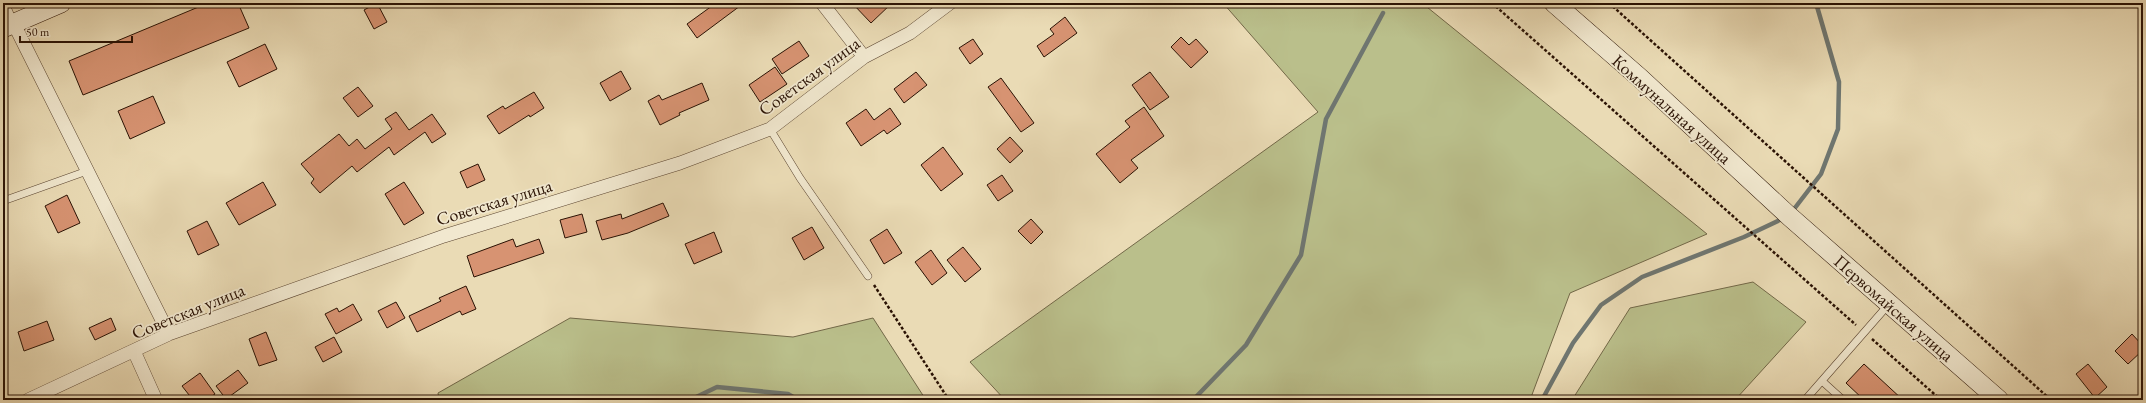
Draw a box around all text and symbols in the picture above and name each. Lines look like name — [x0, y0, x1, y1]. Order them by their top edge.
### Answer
scale bar — [20, 18, 132, 44]
text: 50 m — [26, 24, 50, 40]
street label: Советская улица — [754, 31, 865, 121]
street label: Коммунальная улица — [1607, 49, 1737, 169]
street label: Советская улица — [433, 173, 556, 231]
street label: Первомайская улица — [1829, 250, 1959, 367]
street label: Советская улица — [128, 278, 249, 344]

